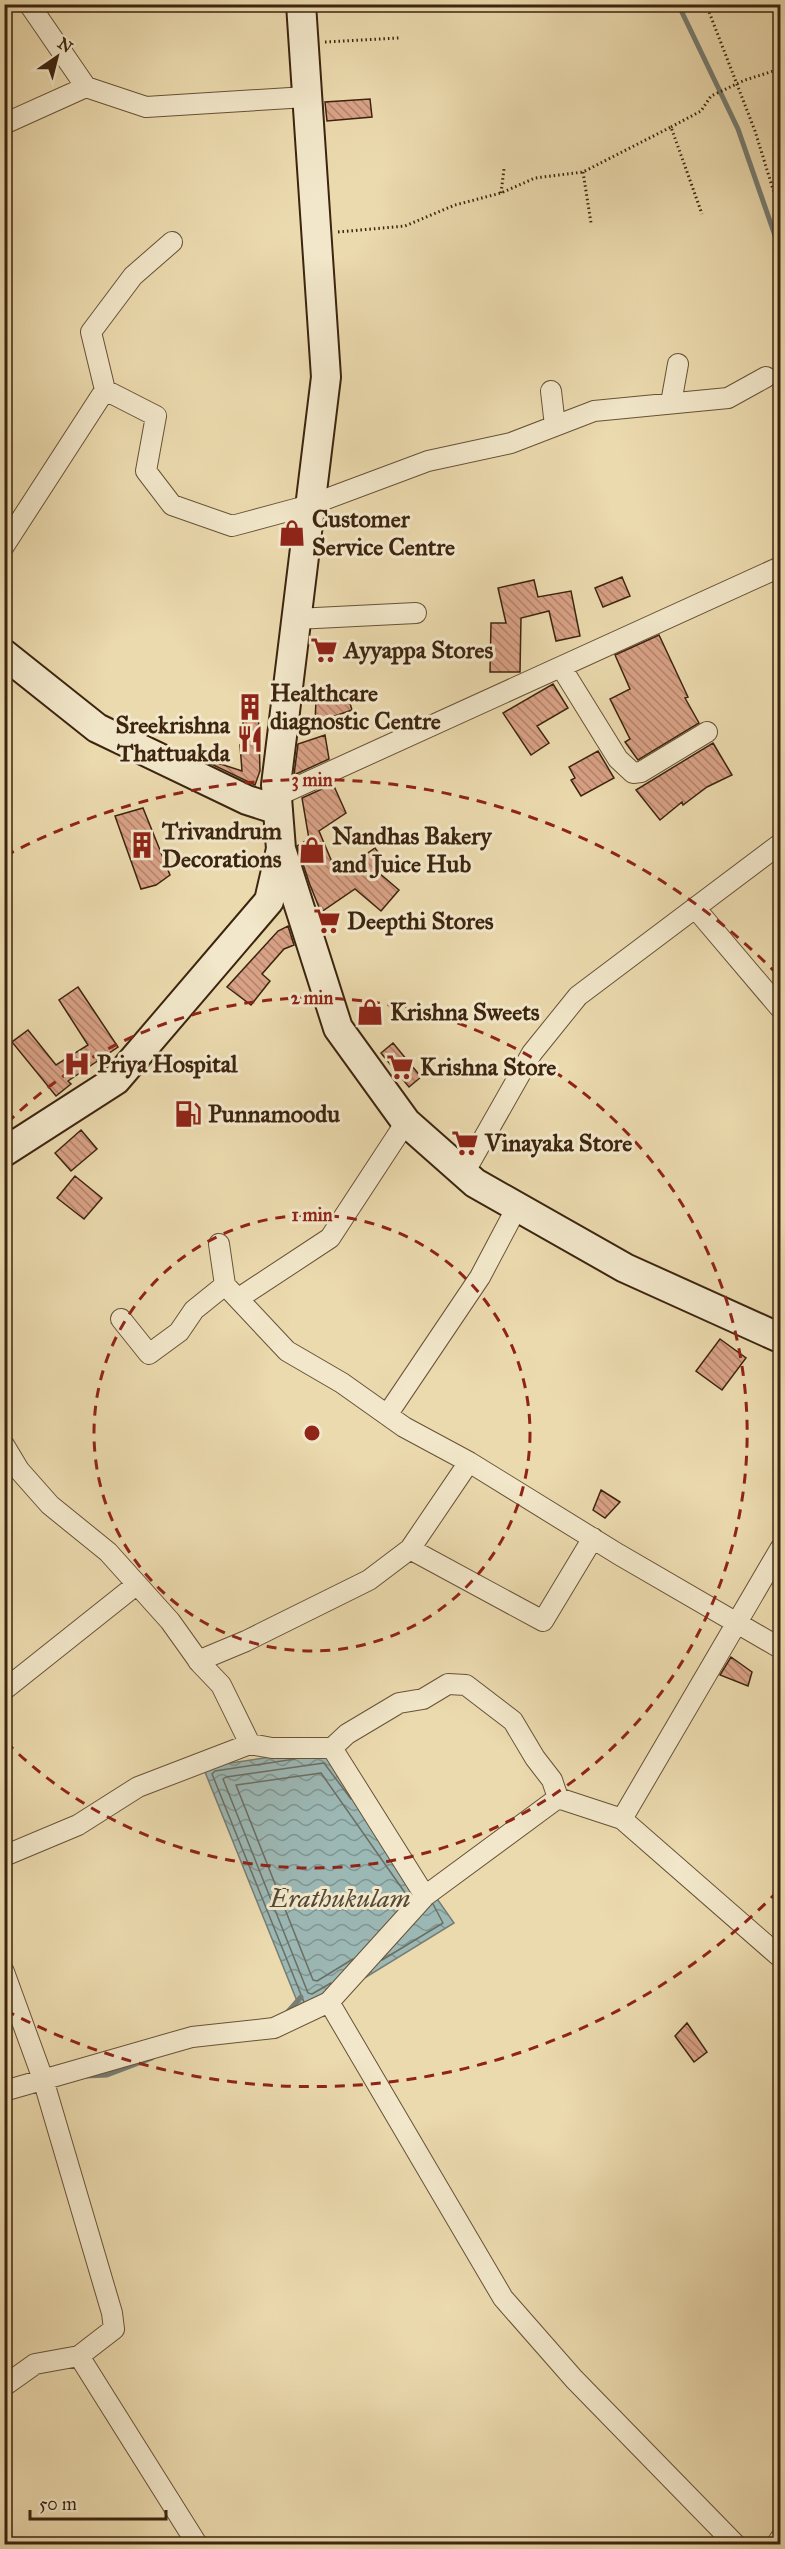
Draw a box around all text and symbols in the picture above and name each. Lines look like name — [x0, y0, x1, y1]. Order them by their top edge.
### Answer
north arrow — [27, 27, 87, 87]
text: N — [54, 33, 77, 57]
place label: Customer Service Centre — [312, 504, 455, 562]
shop icon: Customer Service Centre — [277, 518, 307, 548]
supermarket icon: Ayyappa Stores — [309, 635, 339, 665]
place label: Ayyappa Stores — [342, 635, 493, 665]
place label: Healthcare diagnostic Centre — [270, 678, 441, 736]
building icon: Healthcare diagnostic Centre — [235, 692, 265, 722]
place label: Sreekrishna Thattuakda — [115, 710, 231, 768]
restaurant icon: Sreekrishna Thattuakda — [235, 724, 265, 754]
text: 3 min — [292, 769, 333, 792]
place label: Trivandrum Decorations — [161, 816, 283, 874]
place label: Nandhas Bakery and Juice Hub — [332, 821, 493, 879]
building icon: Trivandrum Decorations — [127, 830, 157, 860]
shop icon: Nandhas Bakery and Juice Hub — [297, 835, 327, 865]
supermarket icon: Deepthi Stores — [312, 906, 342, 936]
place label: Deepthi Stores — [347, 906, 494, 936]
text: 2 min — [291, 987, 334, 1009]
shop icon: Krishna Sweets — [355, 997, 385, 1027]
place label: Krishna Sweets — [390, 997, 540, 1027]
hospital icon: Priya Hospital — [62, 1049, 92, 1079]
place label: Priya Hospital — [97, 1049, 238, 1079]
supermarket icon: Krishna Store — [385, 1052, 415, 1082]
place label: Krishna Store — [420, 1052, 556, 1082]
fuel station icon: Punnamoodu — [173, 1099, 203, 1129]
place label: Punnamoodu — [208, 1099, 340, 1129]
supermarket icon: Vinayaka Store — [450, 1128, 480, 1158]
place label: Vinayaka Store — [484, 1128, 632, 1158]
text: 1 min — [292, 1204, 333, 1226]
centre of rings — [302, 1423, 322, 1443]
water label: Erathukulam — [269, 1882, 411, 1914]
scale bar — [30, 2483, 166, 2521]
text: 50 m — [39, 2493, 77, 2515]

